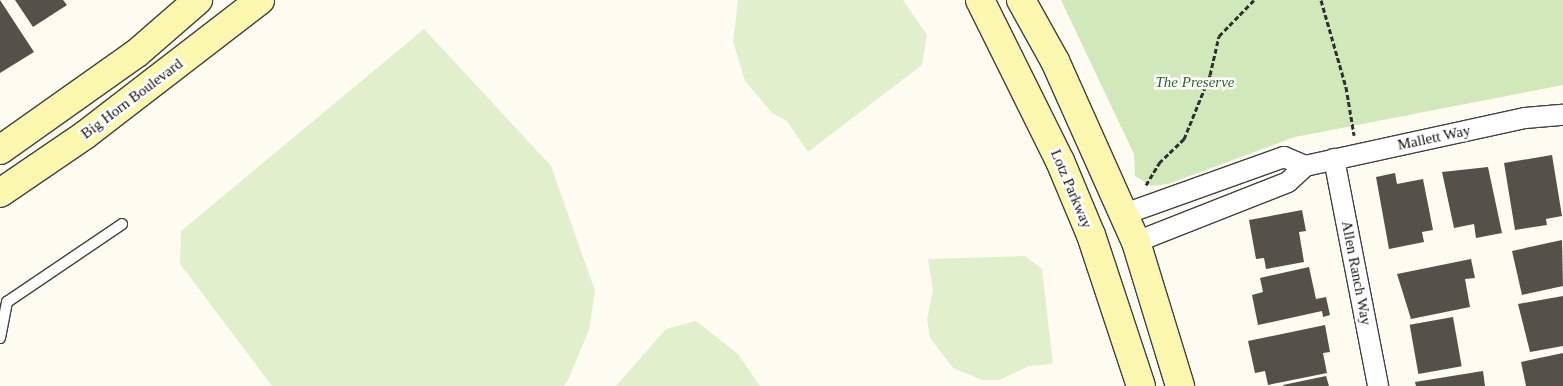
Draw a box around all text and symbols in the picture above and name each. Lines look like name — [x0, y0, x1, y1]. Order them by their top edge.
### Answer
street label: Big Horn Boulevard — [78, 55, 186, 143]
park label: The Preserve — [1156, 74, 1234, 92]
street label: Mallett Way — [1396, 121, 1472, 155]
street label: Lotz Parkway — [1046, 147, 1096, 231]
street label: Allen Ranch Way — [1337, 219, 1375, 327]

